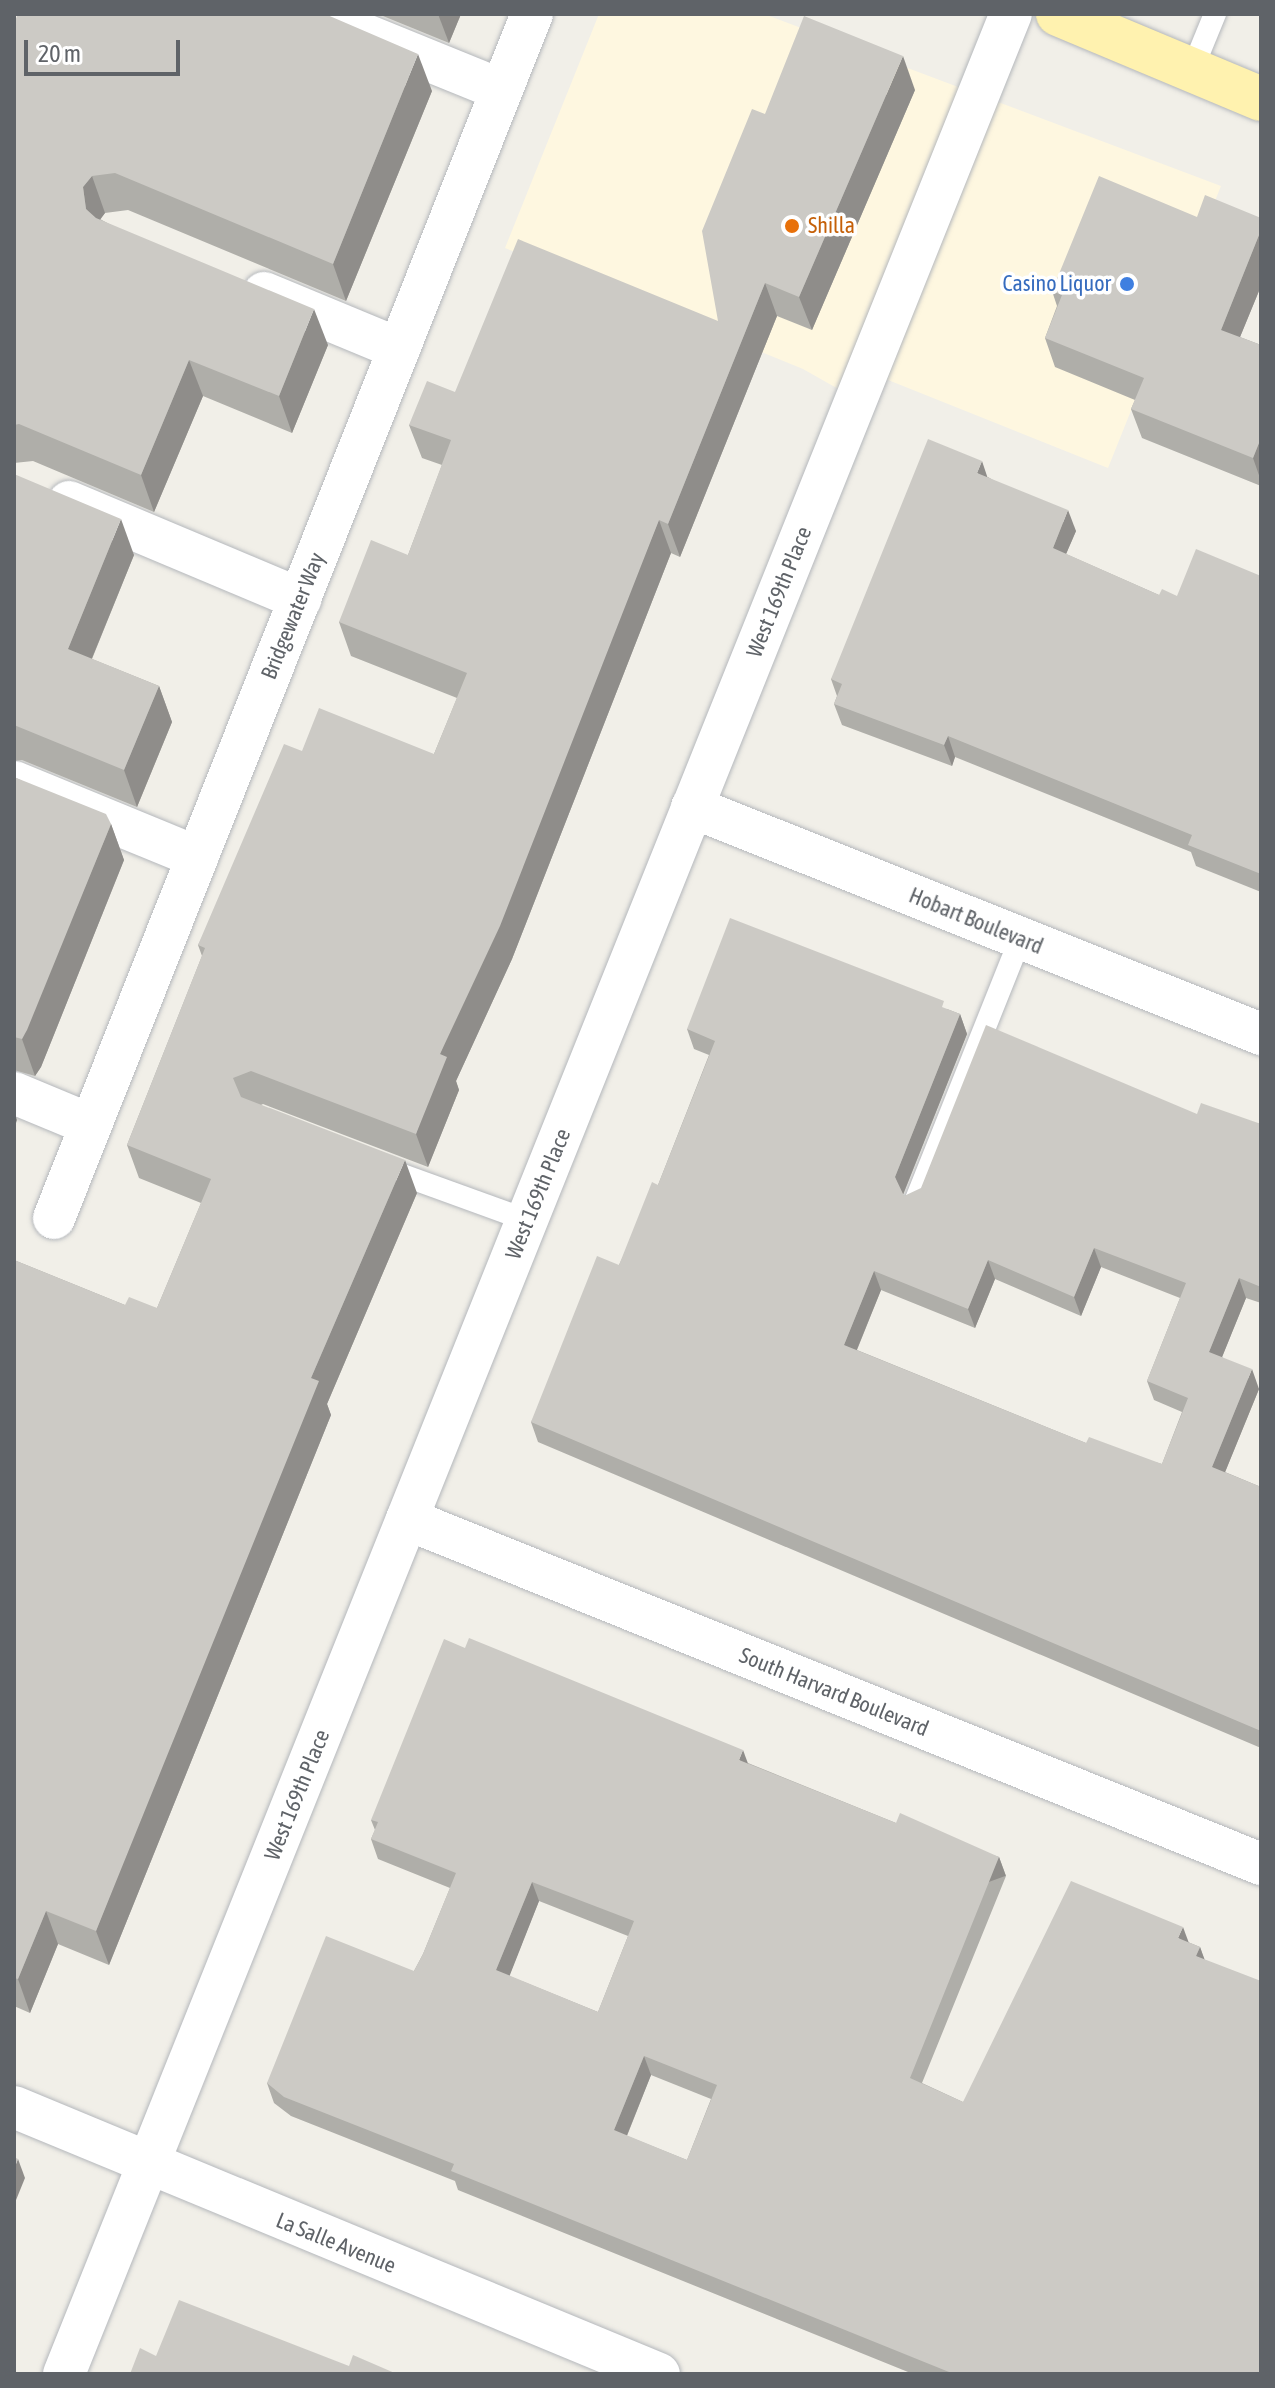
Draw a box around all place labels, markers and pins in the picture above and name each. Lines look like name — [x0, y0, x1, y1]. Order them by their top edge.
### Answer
place label: Shilla — [808, 213, 855, 239]
marker: Shilla — [783, 217, 801, 235]
place label: Casino Liquor — [1003, 271, 1111, 297]
marker: Casino Liquor — [1118, 275, 1136, 293]

